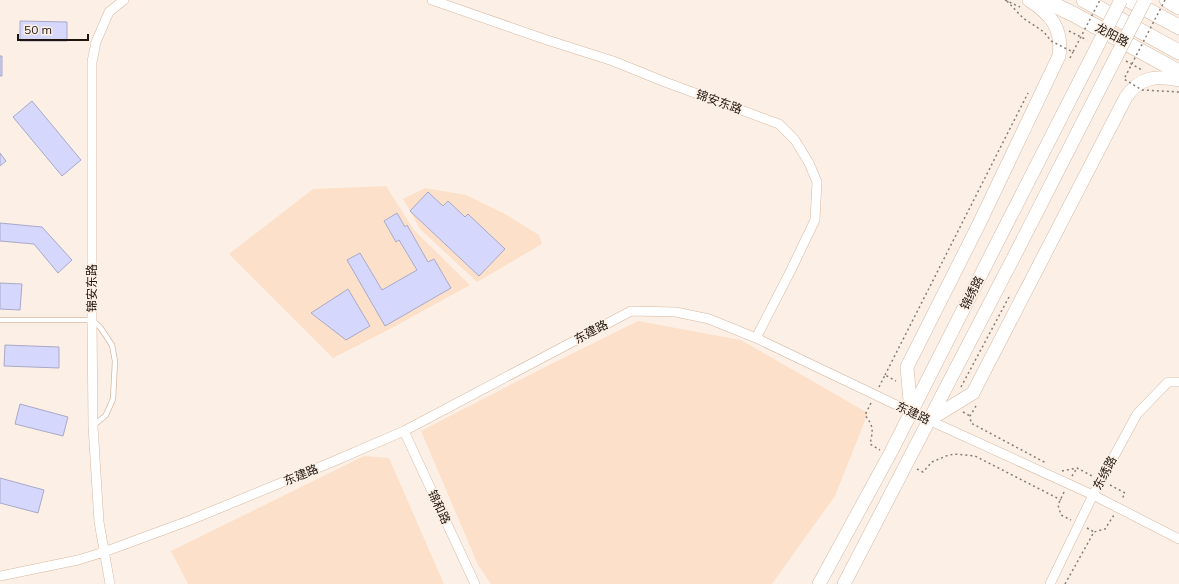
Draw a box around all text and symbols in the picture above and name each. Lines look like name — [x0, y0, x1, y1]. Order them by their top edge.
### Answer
scale bar — [18, 16, 88, 42]
street label: 龙阳路 — [1093, 19, 1132, 50]
text: 50 m — [24, 22, 52, 37]
street label: 锦安东路 — [694, 86, 744, 117]
street label: 锦安东路 — [84, 264, 99, 312]
street label: 锦绣路 — [957, 273, 986, 312]
street label: 东建路 — [571, 316, 610, 347]
street label: 东建路 — [894, 398, 933, 427]
street label: 东绣路 — [1089, 453, 1120, 492]
street label: 东建路 — [281, 461, 320, 488]
street label: 锦和路 — [425, 487, 454, 526]

